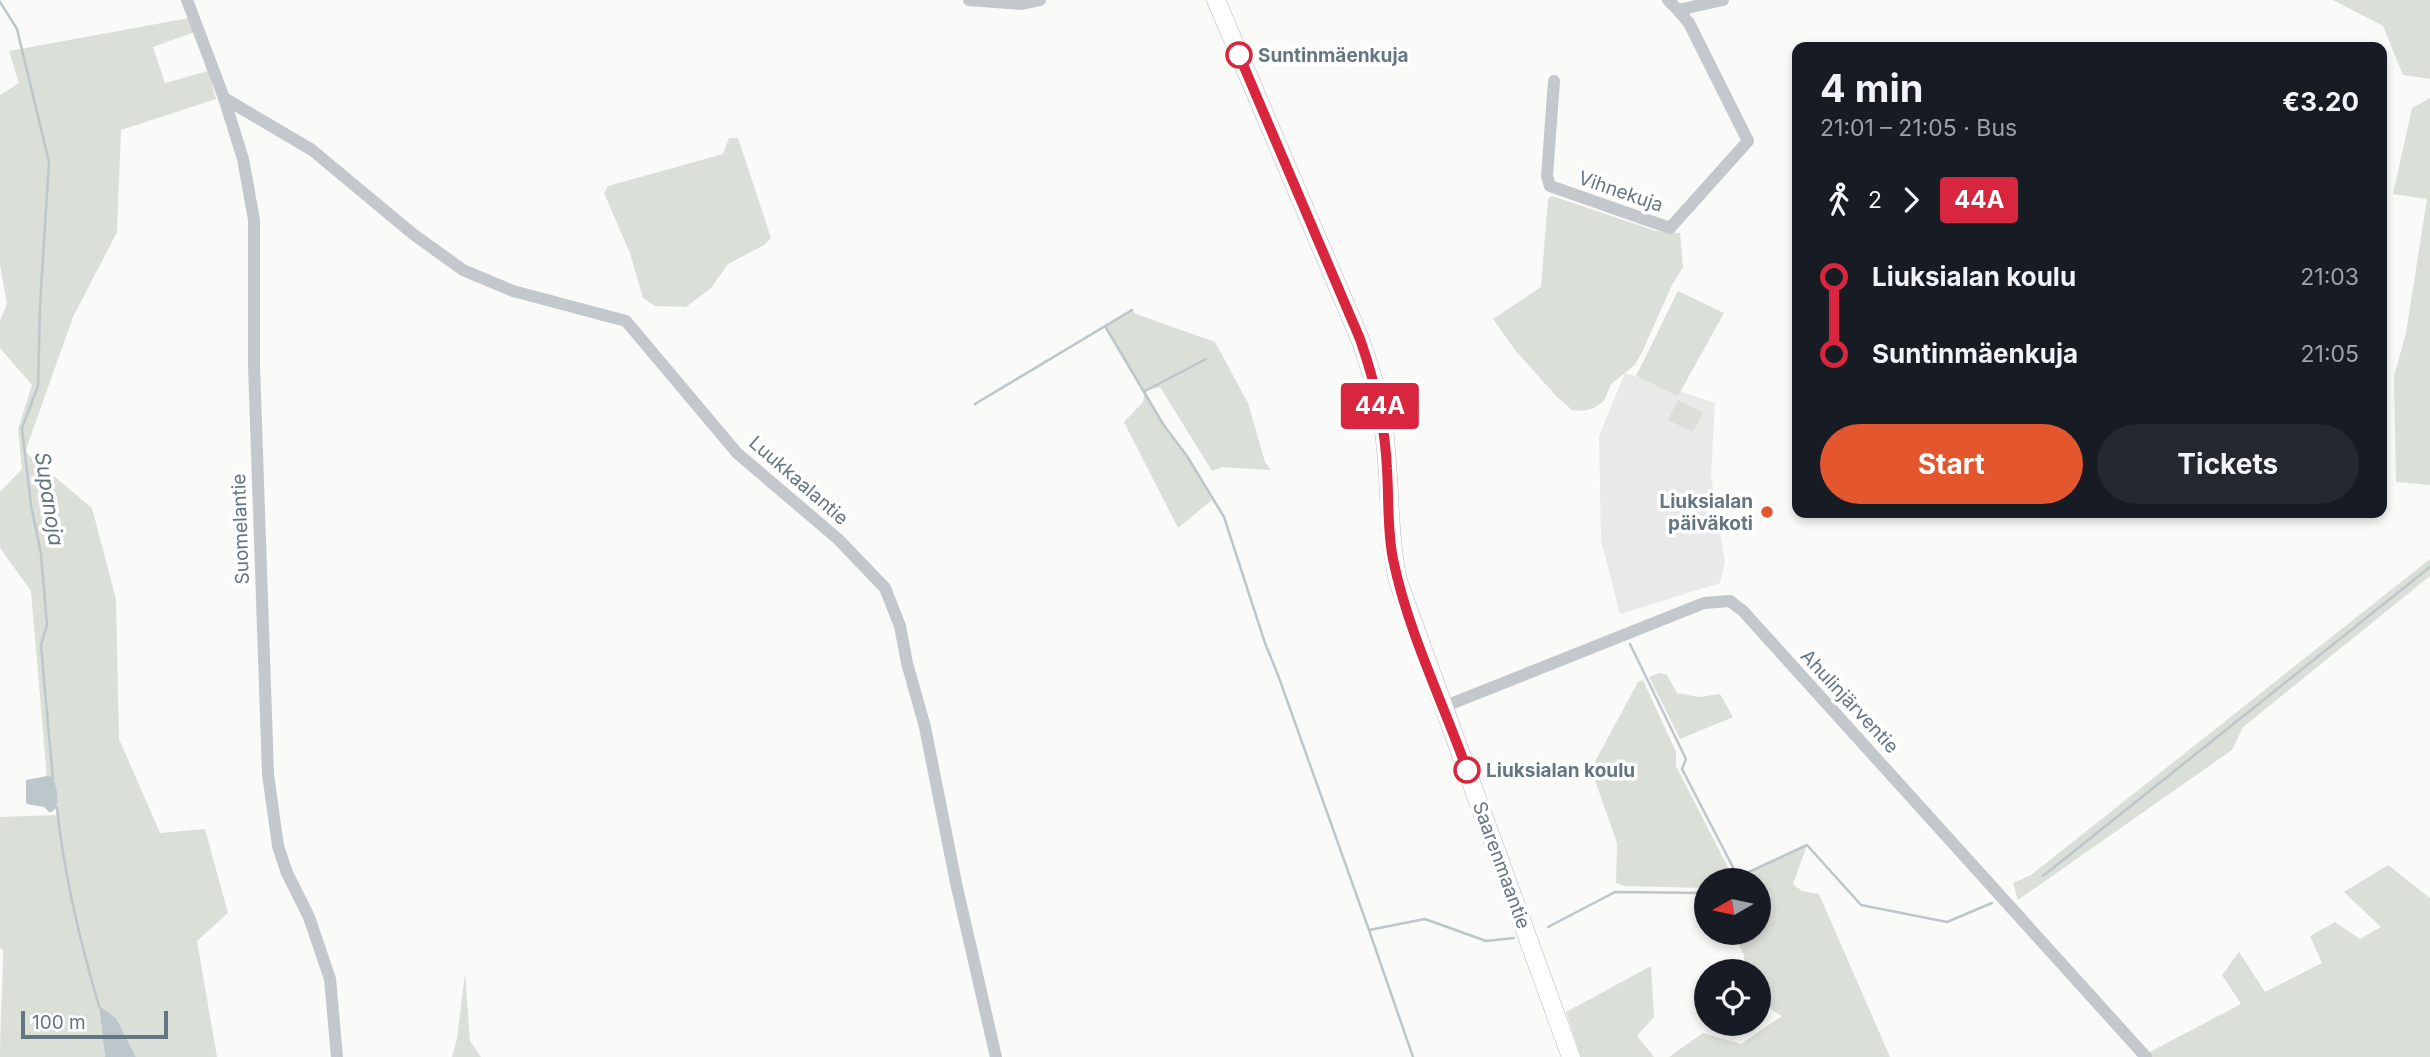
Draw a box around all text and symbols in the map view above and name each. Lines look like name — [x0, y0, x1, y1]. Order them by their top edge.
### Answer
marker: Suntinmäenkuja — [1226, 42, 1252, 68]
place label: Suntinmäenkuja — [1258, 44, 1409, 67]
text: 4 min — [1820, 65, 1923, 111]
text: €3.20 — [2282, 86, 2359, 117]
text: 21:01 – 21:05 · Bus — [1820, 114, 2017, 142]
street label: Vihnekuja — [1575, 166, 1666, 217]
icon: walk — [1820, 181, 1858, 219]
icon: forward — [1892, 181, 1930, 219]
text: 44A — [1954, 185, 2004, 214]
text: 2 — [1868, 186, 1882, 214]
text: Liuksialan koulu — [1872, 261, 2076, 292]
text: 21:03 — [2300, 263, 2359, 291]
text: Suntinmäenkuja — [1872, 338, 2078, 369]
text: 21:05 — [2301, 340, 2359, 368]
line badge: 44A — [1340, 383, 1420, 429]
text: 44A — [1355, 391, 1405, 420]
button: Start — [1820, 424, 2083, 504]
button: Tickets — [2097, 424, 2359, 504]
street label: Luukkaalantie — [744, 431, 853, 530]
water label: Supanoja — [30, 450, 69, 548]
street label: Suomelantie — [227, 473, 254, 585]
place label: Liuksialan päiväkoti — [1659, 490, 1753, 535]
marker: Liuksialan päiväkoti — [1759, 504, 1775, 520]
street label: Ahulinjärventie — [1796, 645, 1903, 758]
marker: Liuksialan koulu — [1454, 757, 1480, 783]
place label: Liuksialan koulu — [1486, 759, 1635, 782]
street label: Saarenmaantie — [1468, 798, 1535, 932]
north arrow — [1694, 868, 1771, 945]
map controls — [1694, 868, 1771, 1036]
button: locate — [1694, 959, 1771, 1036]
scale bar — [21, 1008, 168, 1040]
text: 100 m — [32, 1011, 86, 1034]

